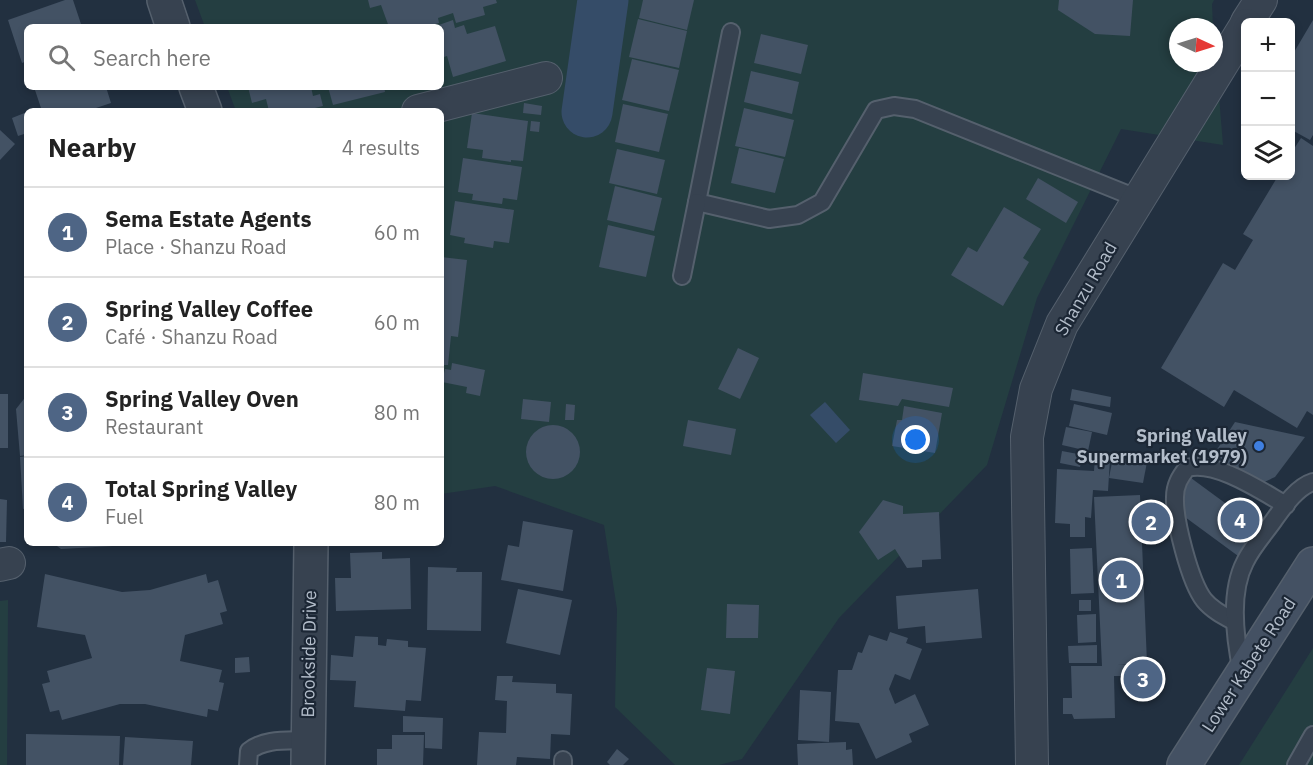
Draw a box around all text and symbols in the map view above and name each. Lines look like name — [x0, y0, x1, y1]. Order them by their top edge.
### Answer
north arrow — [1169, 18, 1223, 72]
map controls — [1241, 18, 1295, 180]
button: + — [1241, 18, 1295, 72]
search box — [24, 24, 444, 90]
icon: search — [45, 41, 78, 74]
text: Search here — [93, 43, 211, 72]
button: − — [1241, 72, 1295, 126]
button: layers — [1241, 126, 1295, 180]
text: Nearby — [48, 130, 136, 164]
text: 4 results — [342, 134, 420, 161]
text: Sema Estate Agents — [105, 204, 312, 233]
text: 1 — [62, 219, 74, 246]
text: 60 m — [374, 219, 420, 246]
text: Place · Shanzu Road — [105, 233, 286, 260]
street label: Shanzu Road — [1049, 238, 1122, 340]
text: Spring Valley Coffee — [105, 294, 313, 323]
text: 2 — [62, 309, 74, 336]
text: 60 m — [374, 309, 420, 336]
text: Café · Shanzu Road — [105, 323, 278, 350]
text: Spring Valley Oven — [105, 384, 299, 413]
text: 3 — [62, 399, 74, 426]
text: 80 m — [374, 399, 420, 426]
text: Restaurant — [105, 413, 203, 440]
place label: Spring Valley Supermarket (1979) — [1077, 424, 1247, 468]
your location — [901, 425, 930, 454]
marker: Spring Valley Supermarket (1979) — [1252, 439, 1266, 453]
text: Total Spring Valley — [105, 474, 297, 503]
text: 4 — [62, 489, 74, 516]
text: 80 m — [374, 489, 420, 516]
pin: 4 — [1220, 498, 1260, 542]
pin: 2 — [1132, 500, 1170, 544]
text: Fuel — [105, 503, 143, 530]
pin: 1 — [1102, 558, 1140, 602]
street label: Brookside Drive — [296, 590, 321, 718]
street label: Lower Kabete Road — [1196, 593, 1301, 736]
pin: 3 — [1124, 656, 1162, 702]

